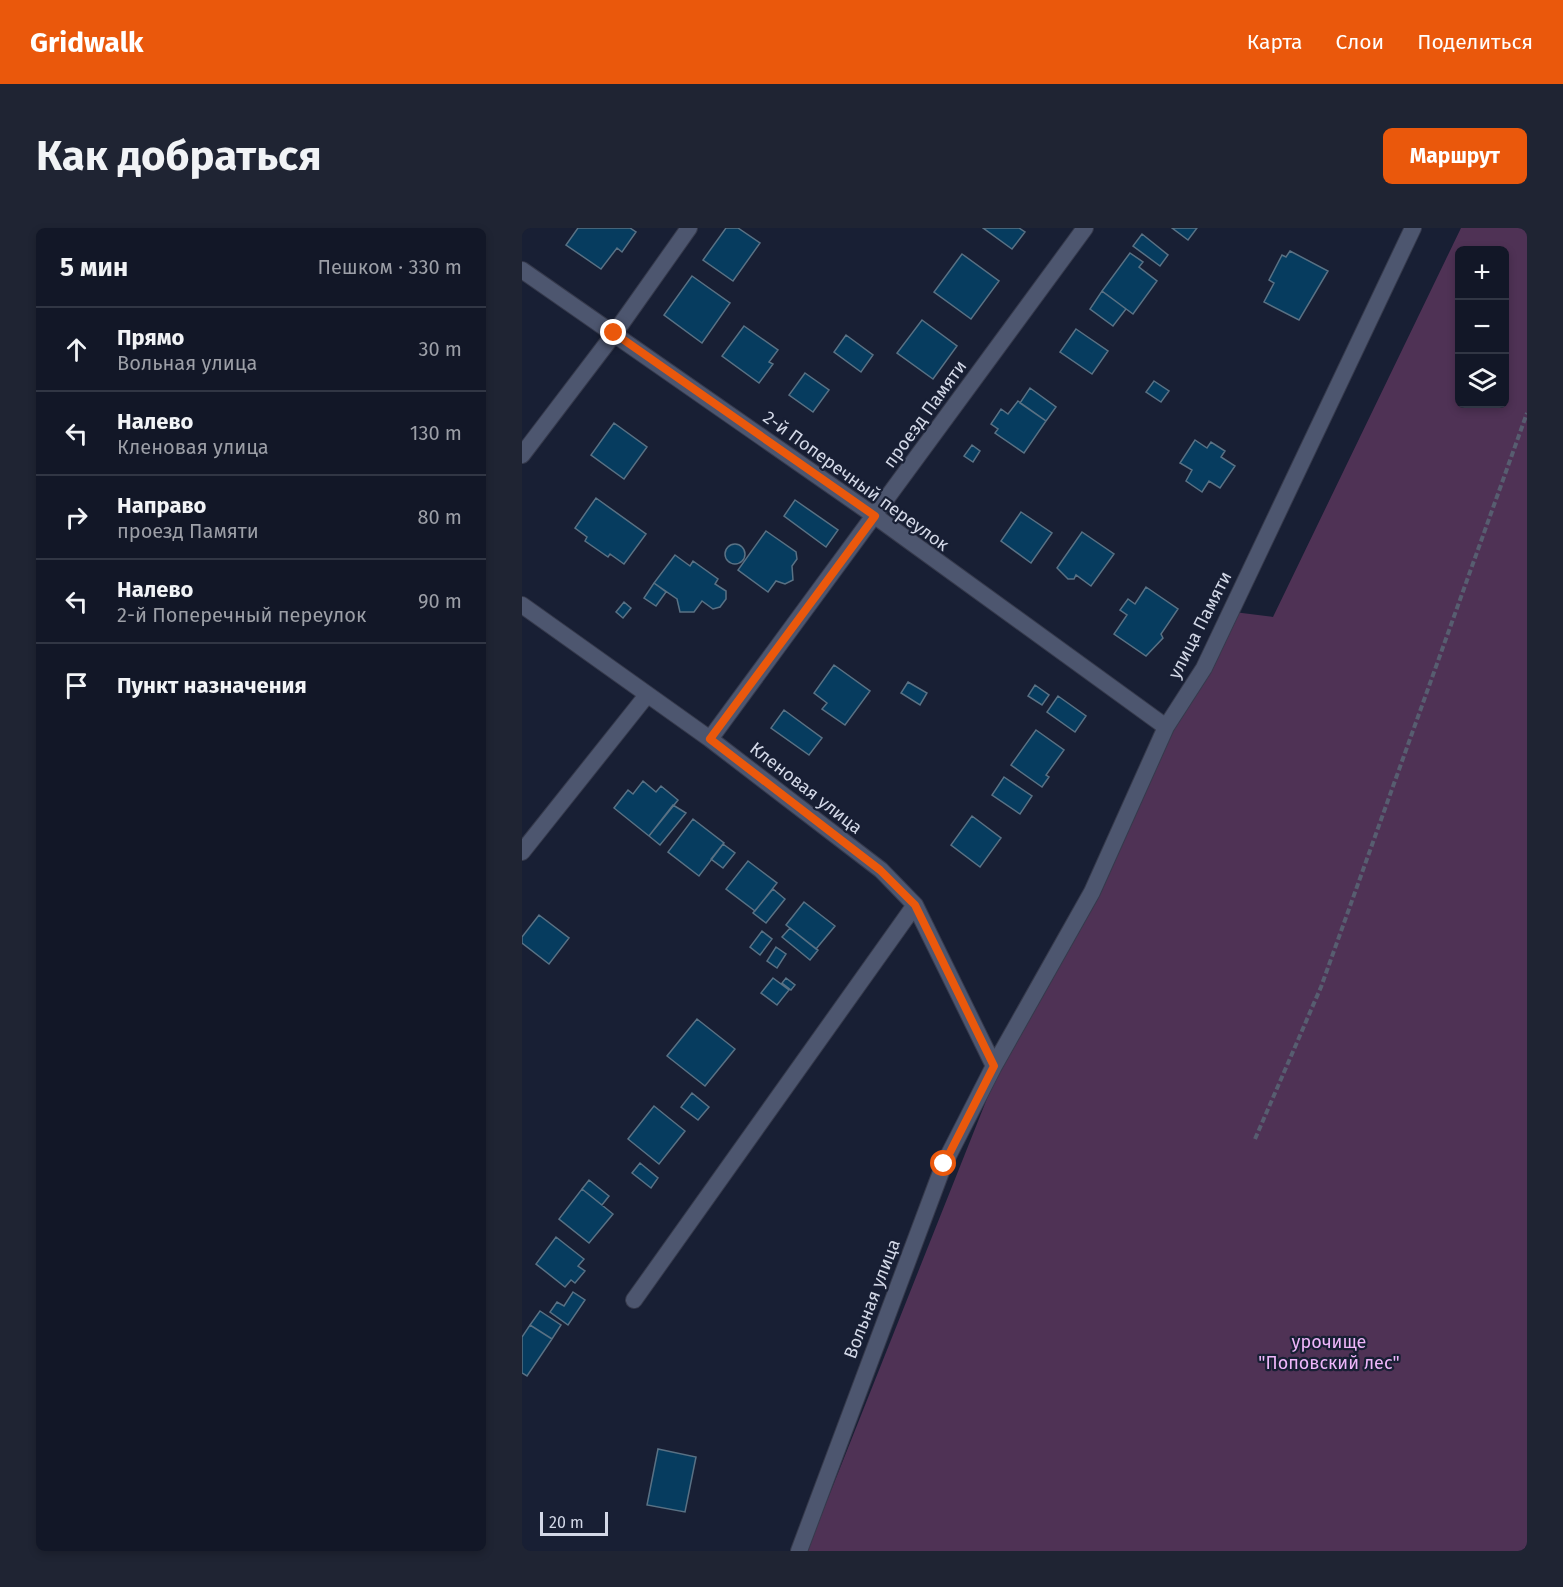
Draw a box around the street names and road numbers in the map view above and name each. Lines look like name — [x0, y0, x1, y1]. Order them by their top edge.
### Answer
street label: проезд Памяти — [879, 356, 971, 472]
street label: 2-й Поперечный переулок — [759, 406, 954, 556]
street label: улица Памяти — [1163, 568, 1237, 682]
street label: Кленовая улица — [745, 737, 867, 839]
street label: Вольная улица — [839, 1236, 905, 1362]

